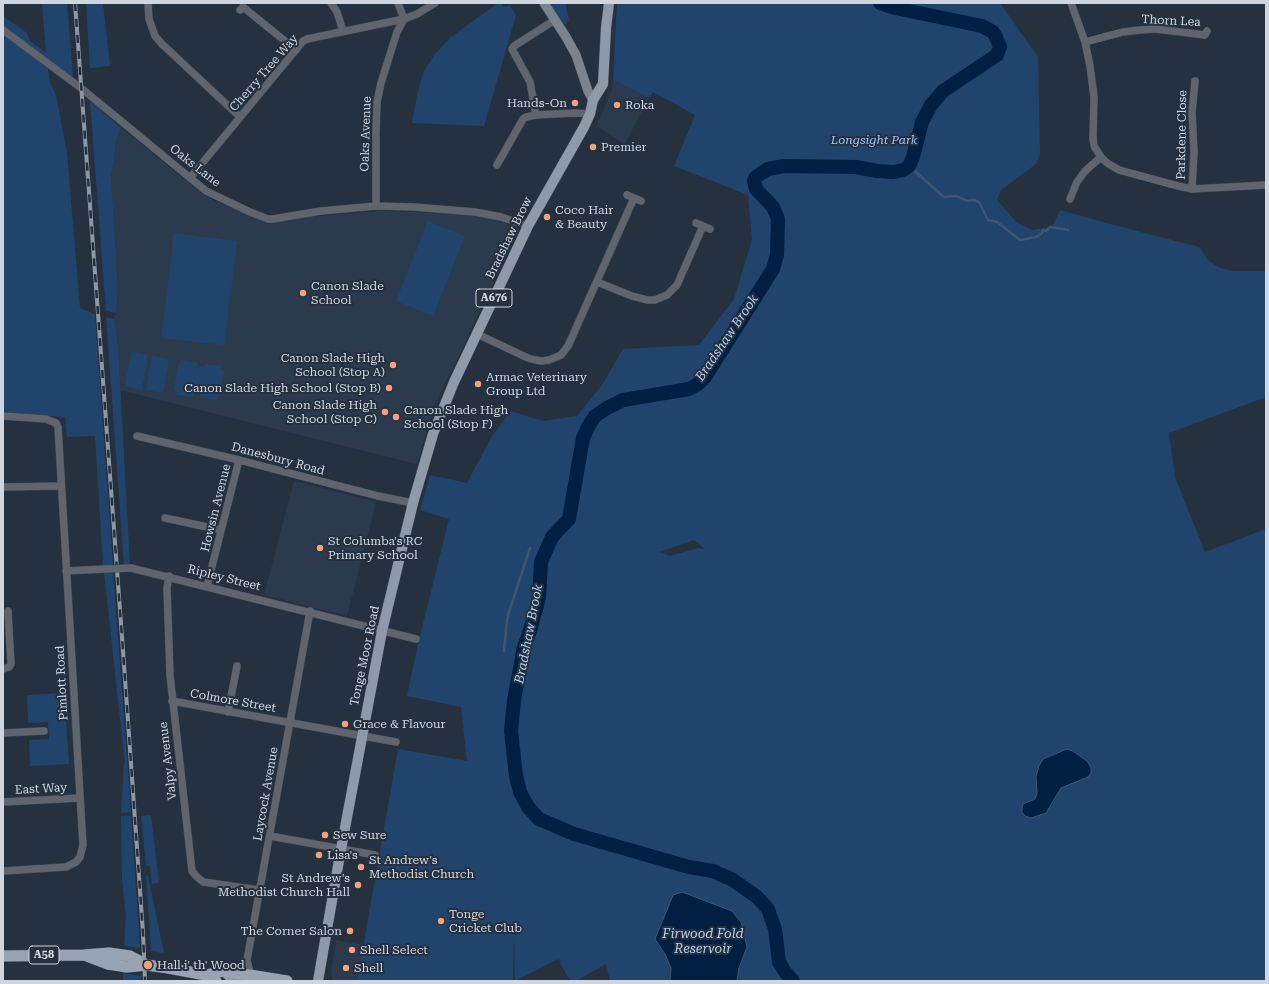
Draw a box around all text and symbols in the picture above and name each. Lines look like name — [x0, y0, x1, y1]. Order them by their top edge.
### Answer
street label: Thorn Lea — [1141, 12, 1201, 30]
street label: Cherry Tree Way — [227, 32, 301, 114]
street label: Parkdene Close — [1174, 90, 1190, 180]
street label: Oaks Avenue — [357, 96, 375, 172]
place label: Hands-On — [507, 96, 567, 110]
marker: Hands-On — [570, 98, 580, 108]
place label: Roka — [625, 98, 654, 112]
marker: Roka — [612, 100, 622, 110]
park label: Longsight Park — [831, 133, 917, 147]
place label: Premier — [601, 140, 646, 154]
street label: Oaks Lane — [167, 142, 223, 190]
marker: Premier — [588, 142, 598, 152]
street label: Bradshaw Brow — [483, 195, 535, 281]
place label: Coco Hair & Beauty — [555, 203, 613, 231]
marker: Coco Hair & Beauty — [542, 212, 552, 222]
place label: Canon Slade School — [311, 279, 384, 307]
marker: Canon Slade School — [298, 288, 308, 298]
road number: A676 — [476, 289, 512, 307]
water label: Bradshaw Brook — [692, 292, 762, 384]
place label: Canon Slade High School (Stop A) — [281, 351, 385, 379]
marker: Canon Slade High School (Stop A) — [388, 360, 398, 370]
place label: Armac Veterinary Group Ltd — [486, 370, 587, 398]
marker: Armac Veterinary Group Ltd — [473, 379, 483, 389]
place label: Canon Slade High School (Stop B) — [184, 381, 381, 395]
marker: Canon Slade High School (Stop B) — [384, 383, 394, 393]
place label: Canon Slade High School (Stop C) — [273, 398, 377, 426]
place label: Canon Slade High School (Stop F) — [404, 403, 508, 431]
marker: Canon Slade High School (Stop C) — [380, 407, 390, 417]
marker: Canon Slade High School (Stop F) — [391, 412, 401, 422]
street label: Danesbury Road — [230, 440, 326, 478]
street label: Howsin Avenue — [198, 463, 234, 553]
place label: St Columba's RC Primary School — [328, 534, 422, 562]
marker: St Columba's RC Primary School — [315, 543, 325, 553]
street label: Ripley Street — [186, 562, 262, 594]
water label: Bradshaw Brook — [512, 583, 546, 685]
street label: Tonge Moor Road — [347, 605, 383, 707]
street label: Pimlott Road — [53, 645, 71, 721]
street label: Colmore Street — [189, 686, 277, 716]
place label: Grace & Flavour — [353, 717, 445, 731]
marker: Grace & Flavour — [340, 719, 350, 729]
street label: Valpy Avenue — [156, 721, 180, 801]
street label: Laycock Avenue — [251, 746, 281, 842]
street label: East Way — [14, 780, 68, 798]
place label: Sew Sure — [333, 828, 386, 842]
marker: Sew Sure — [320, 830, 330, 840]
place label: Lisa's — [327, 848, 358, 862]
marker: Lisa's — [314, 850, 324, 860]
place label: St Andrew's Methodist Church — [369, 853, 474, 881]
marker: St Andrew's Methodist Church — [356, 862, 366, 872]
place label: St Andrew's Methodist Church Hall — [218, 871, 350, 899]
marker: St Andrew's Methodist Church Hall — [353, 880, 363, 890]
place label: Tonge Cricket Club — [449, 907, 522, 935]
marker: Tonge Cricket Club — [436, 916, 446, 926]
place label: The Corner Salon — [240, 924, 342, 938]
marker: The Corner Salon — [345, 926, 355, 936]
water label: Firwood Fold Reservoir — [662, 926, 744, 957]
place label: Shell Select — [360, 943, 428, 957]
marker: Shell Select — [347, 945, 357, 955]
road number: A58 — [29, 946, 59, 964]
place label: Hall i' th' Wood — [157, 958, 245, 972]
marker: Hall i' th' Wood — [142, 959, 154, 971]
place label: Shell — [354, 961, 383, 975]
marker: Shell — [341, 963, 351, 973]

